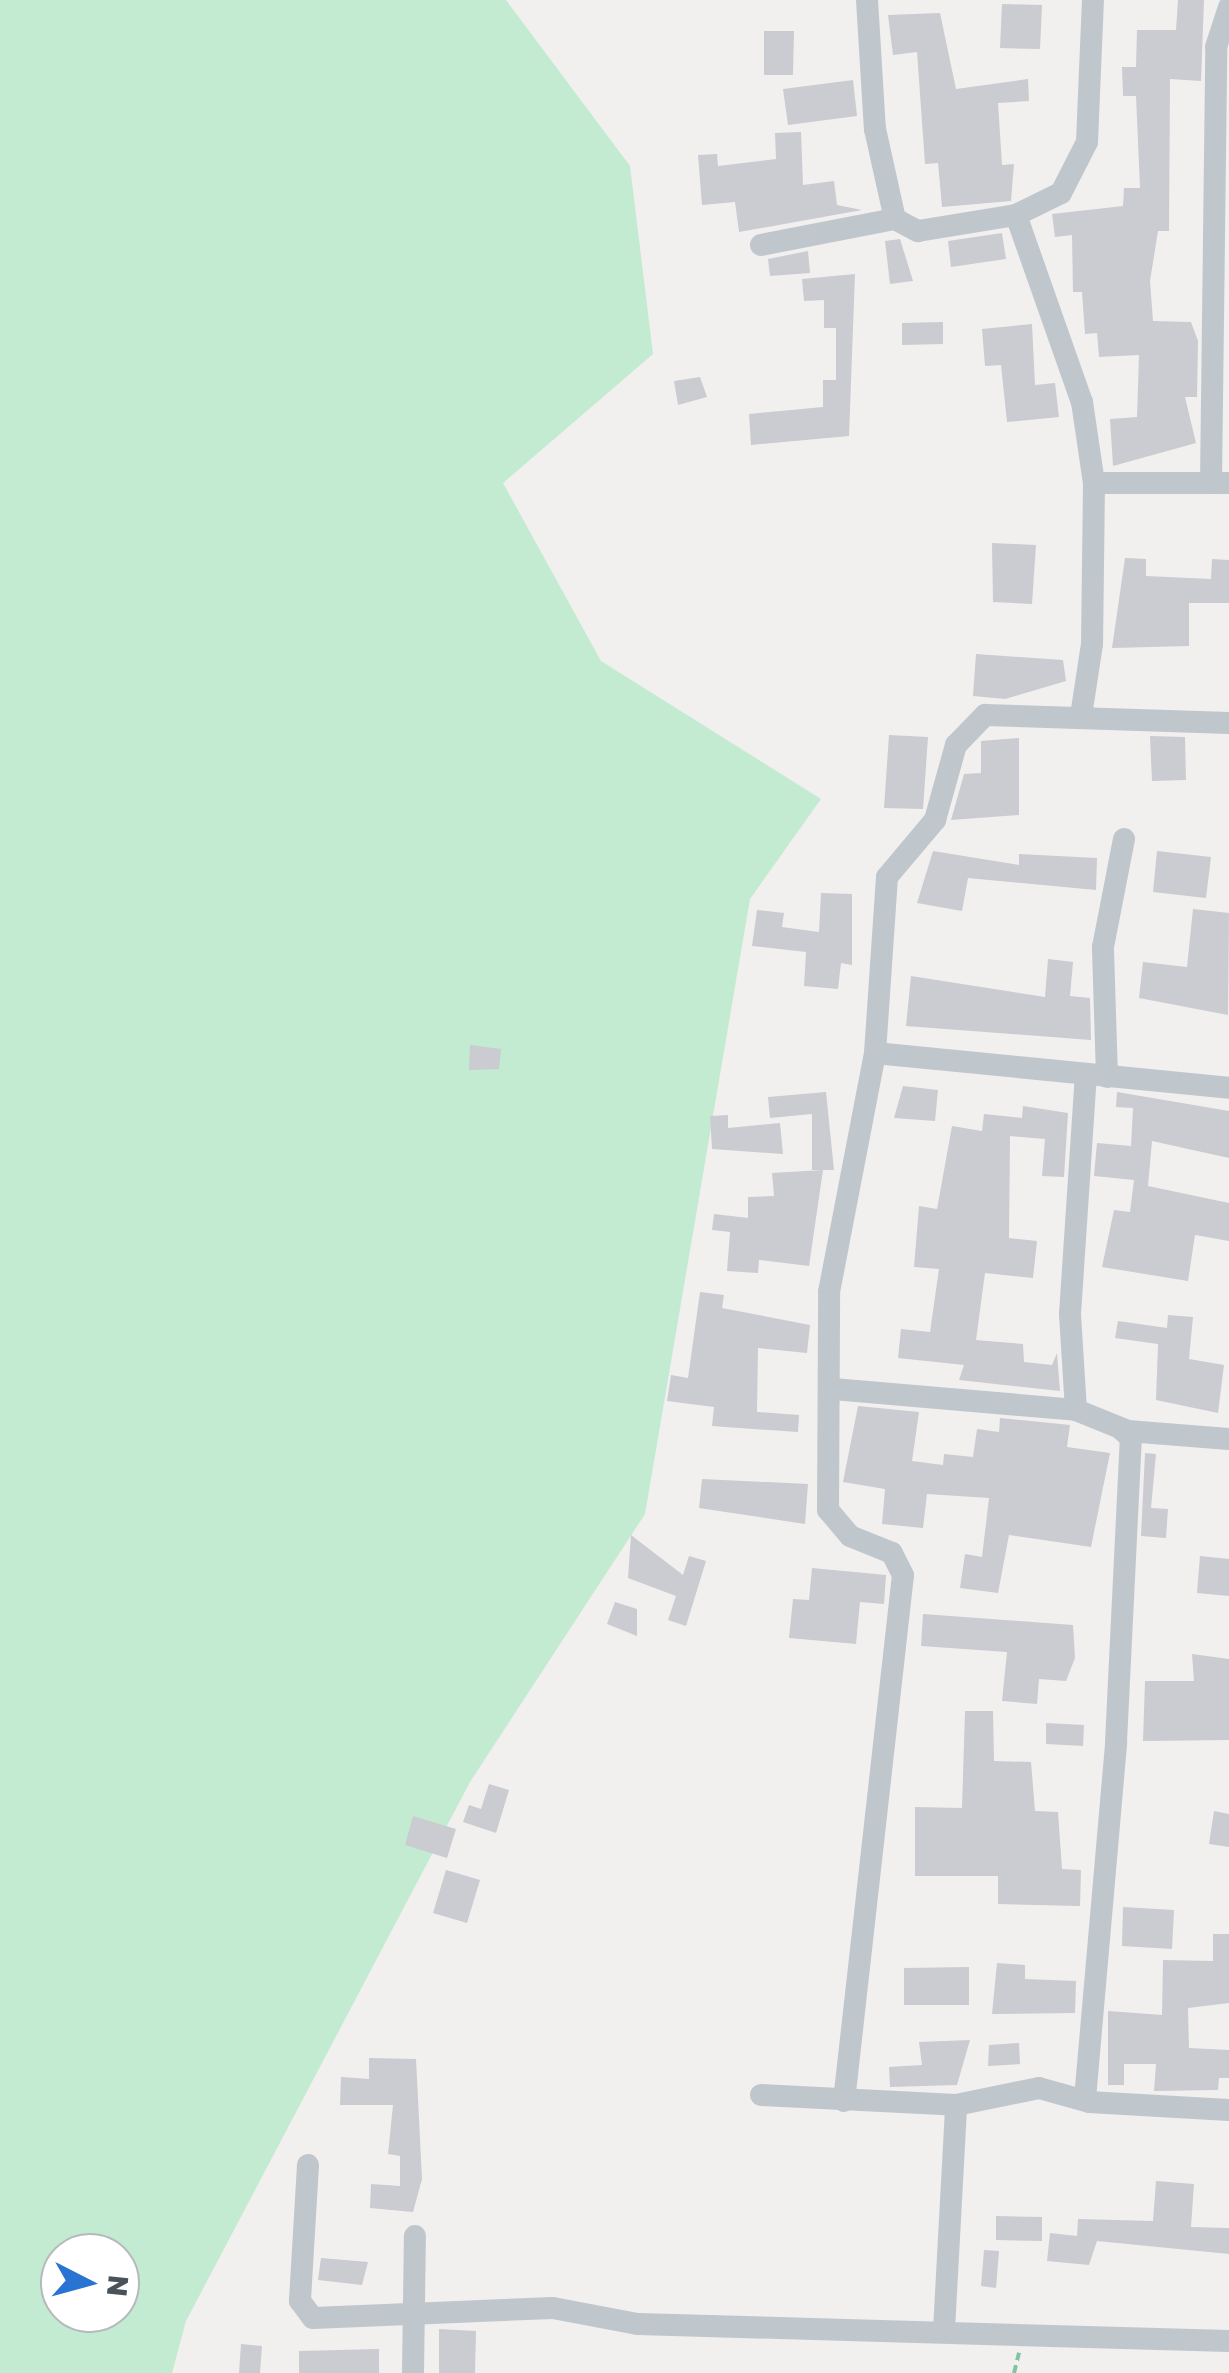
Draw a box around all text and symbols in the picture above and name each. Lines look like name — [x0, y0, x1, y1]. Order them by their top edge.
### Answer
north arrow — [40, 2233, 140, 2333]
text: N — [101, 2274, 136, 2298]

